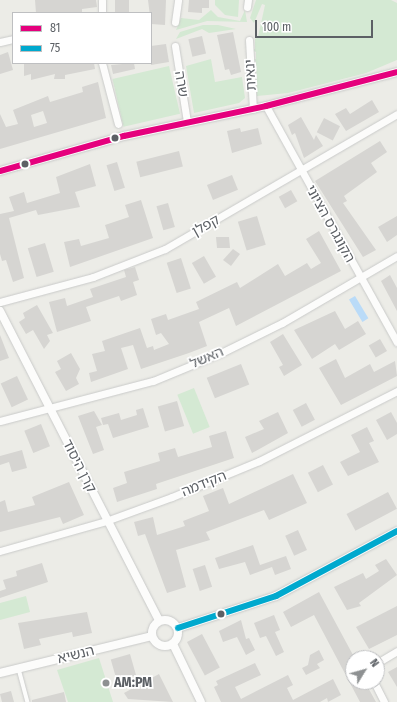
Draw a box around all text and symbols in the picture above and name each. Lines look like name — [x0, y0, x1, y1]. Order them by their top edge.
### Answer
legend — [12, 12, 152, 64]
scale bar — [257, 12, 375, 38]
text: 100 m — [262, 20, 291, 34]
text: 81 — [50, 21, 60, 35]
text: 75 — [50, 41, 60, 55]
street label: ינאית — [242, 59, 260, 91]
street label: שרה — [171, 70, 191, 98]
unlabelled marker — [110, 133, 120, 143]
unlabelled marker — [20, 159, 30, 169]
street label: הקונגרס הציוני — [302, 182, 358, 266]
street label: קפלן — [189, 212, 223, 240]
street label: האשל — [188, 343, 226, 373]
street label: קרן היסוד — [58, 437, 100, 495]
street label: הקידמה — [179, 467, 229, 501]
unlabelled marker — [216, 609, 226, 619]
street label: הנשיא — [56, 642, 96, 668]
north arrow — [345, 650, 385, 690]
text: N — [367, 657, 381, 670]
place label: AM:PM — [114, 675, 152, 691]
marker: AM:PM — [101, 678, 111, 688]

